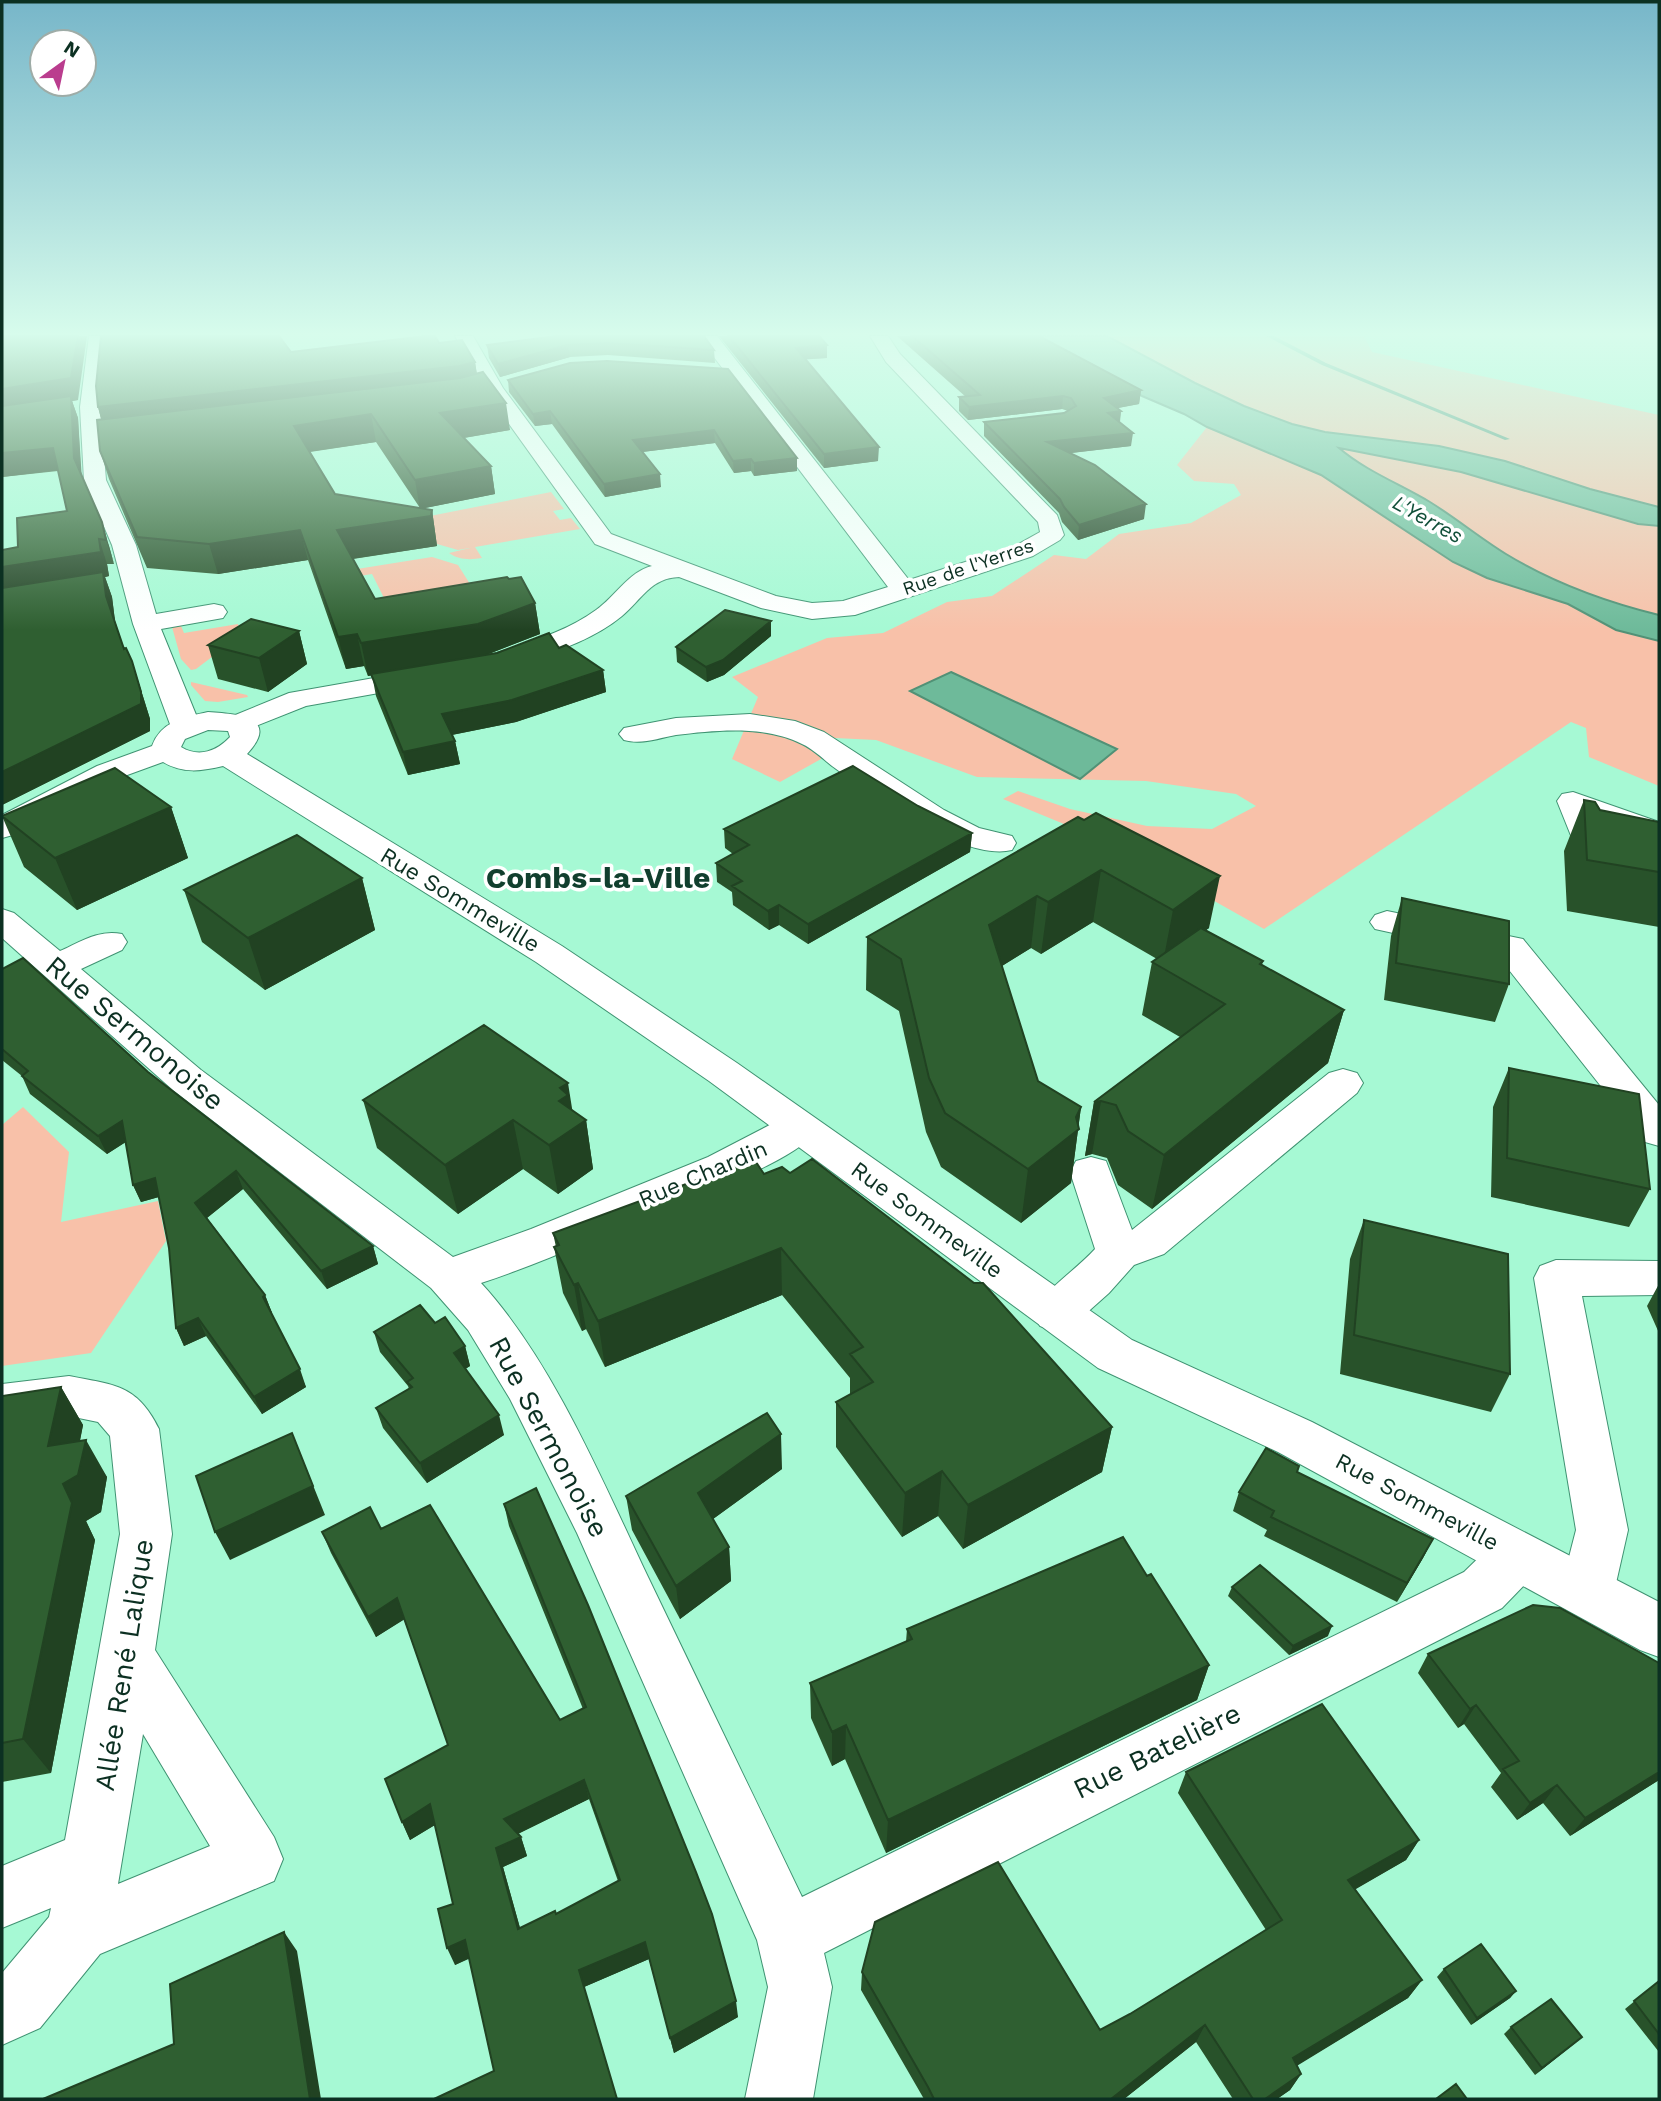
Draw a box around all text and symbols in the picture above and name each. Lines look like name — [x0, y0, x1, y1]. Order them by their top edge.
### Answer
north arrow — [28, 28, 98, 98]
text: N — [60, 36, 84, 63]
water label: L'Yerres — [1389, 490, 1468, 548]
street label: Rue de l'Yerres — [899, 534, 1037, 600]
street label: Rue Sommeville — [375, 842, 545, 958]
district label: Combs-la-Ville — [486, 860, 710, 895]
street label: Rue Sermonoise — [39, 949, 231, 1117]
street label: Rue Chardin — [635, 1135, 771, 1213]
street label: Rue Sommeville — [846, 1156, 1008, 1284]
street label: Rue Sermonoise — [482, 1331, 616, 1543]
street label: Rue Sommeville — [1331, 1448, 1503, 1556]
street label: Allée René Lalique — [88, 1537, 160, 1793]
street label: Rue Batelière — [1068, 1696, 1246, 1806]

